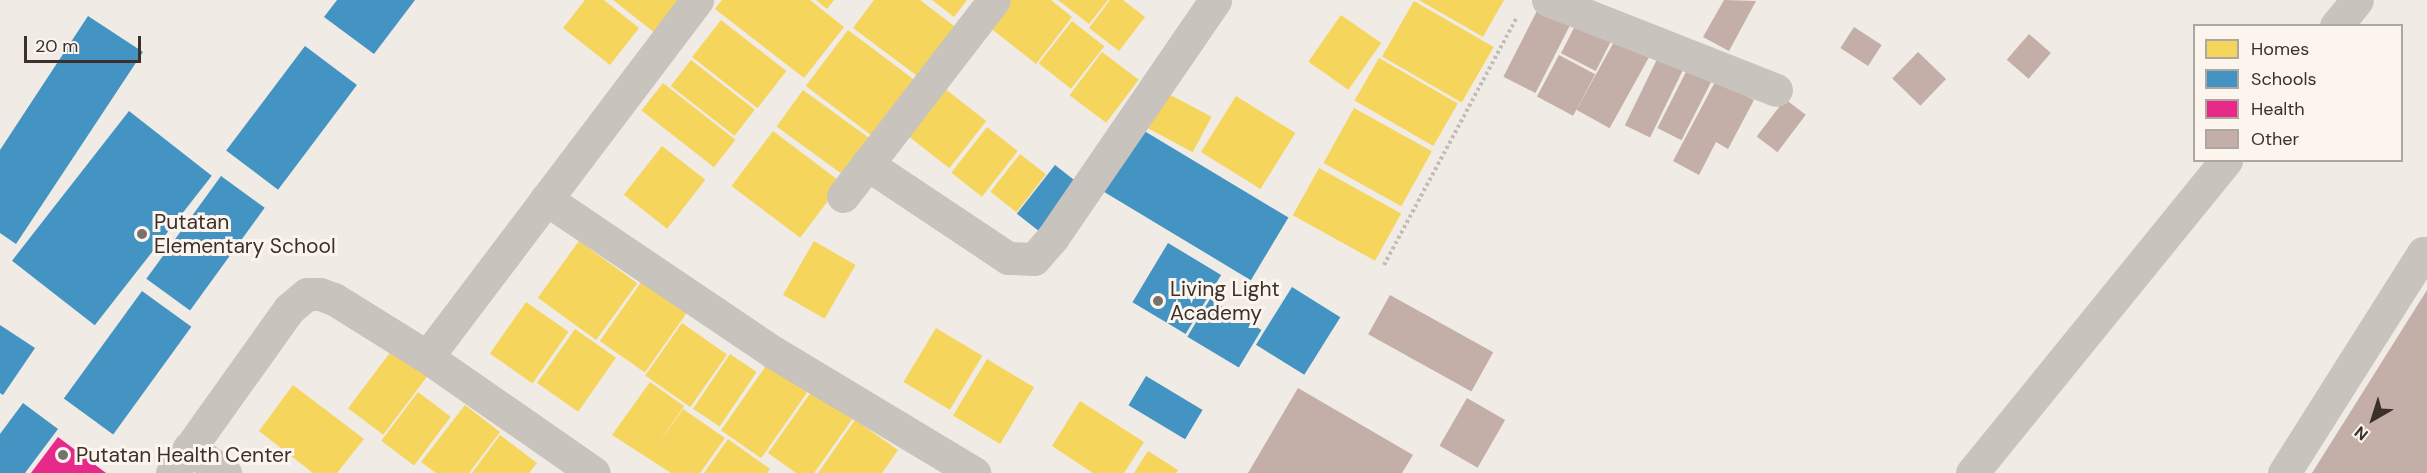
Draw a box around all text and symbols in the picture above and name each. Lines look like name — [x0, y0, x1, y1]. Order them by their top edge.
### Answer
scale bar — [27, 24, 144, 62]
legend — [2193, 24, 2403, 162]
text: 20 m — [35, 34, 78, 58]
text: Homes — [2251, 37, 2309, 61]
text: Schools — [2251, 67, 2316, 91]
text: Health — [2251, 97, 2305, 121]
text: Other — [2251, 127, 2299, 151]
place label: Putatan Elementary School — [154, 209, 336, 259]
marker: Putatan Elementary School — [135, 227, 149, 241]
place label: Living Light Academy — [1170, 276, 1280, 326]
marker: Living Light Academy — [1151, 294, 1165, 308]
north arrow — [2343, 389, 2403, 449]
text: N — [2350, 422, 2373, 445]
place label: Putatan Health Center — [76, 442, 292, 468]
marker: Putatan Health Center — [54, 446, 72, 464]

